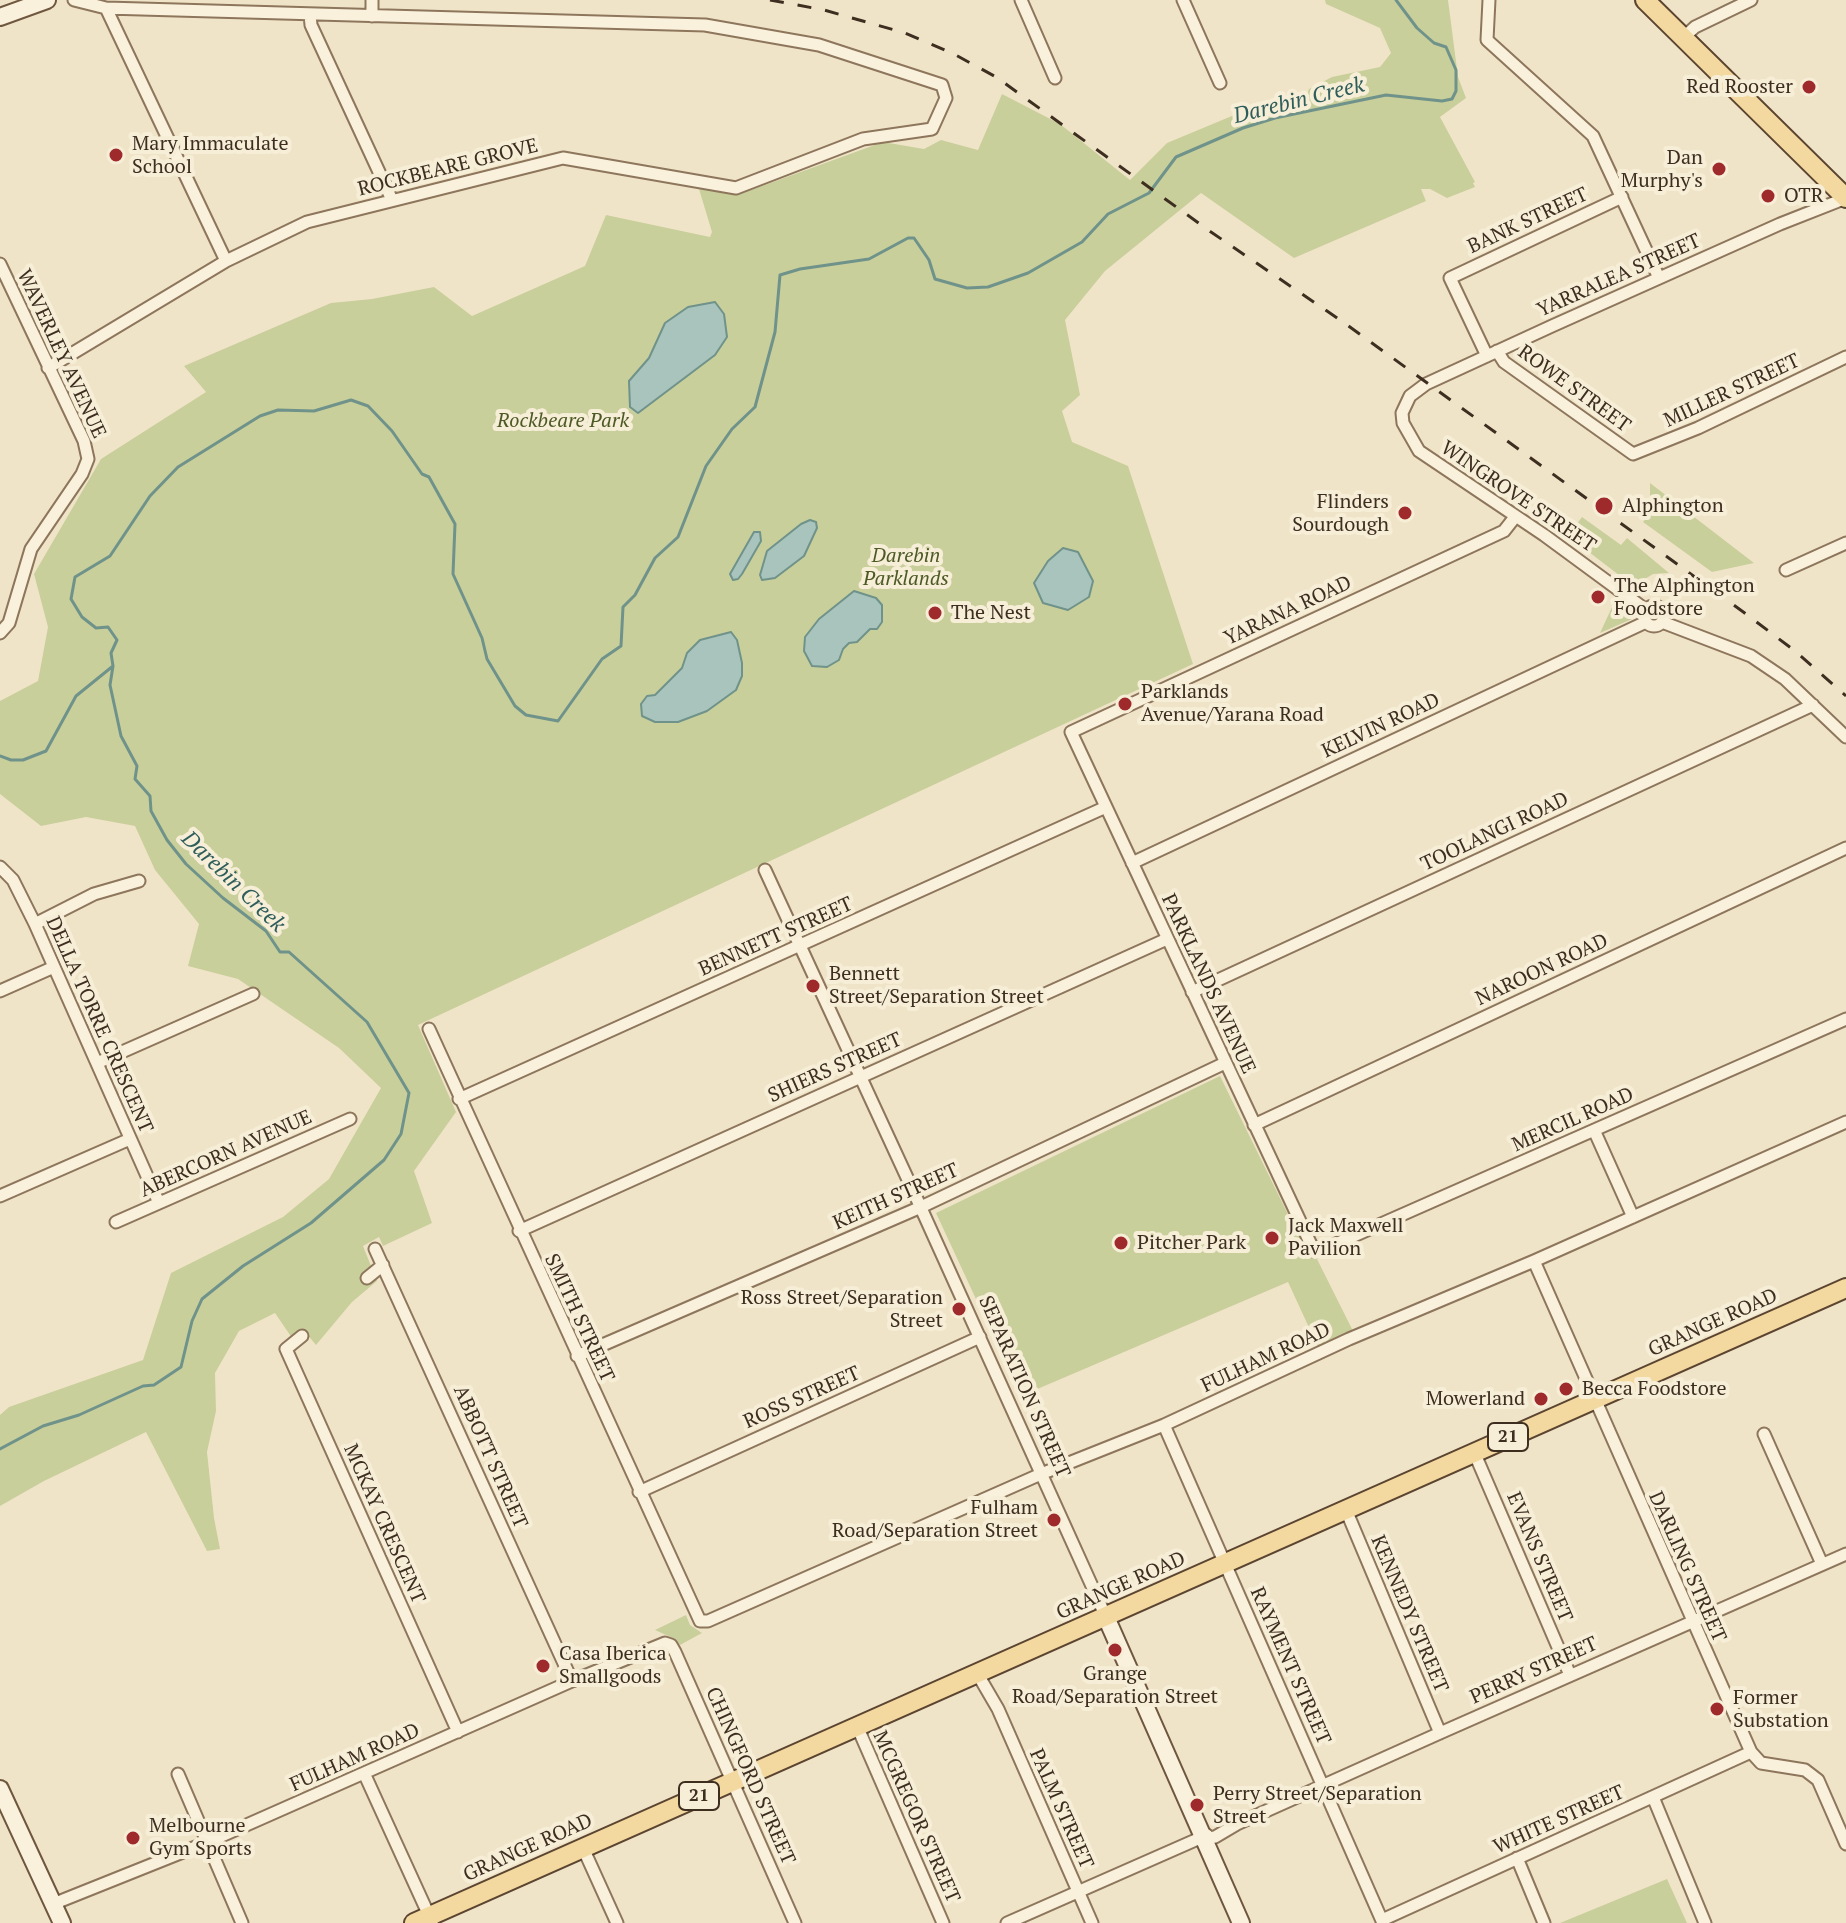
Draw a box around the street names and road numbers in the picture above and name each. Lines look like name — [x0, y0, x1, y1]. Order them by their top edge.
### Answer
street label: ROCKBEARE GROVE — [355, 134, 541, 202]
street label: BANK STREET — [1464, 183, 1592, 259]
street label: YARRALEA STREET — [1533, 229, 1705, 323]
street label: WAVERLEY AVENUE — [11, 266, 111, 442]
street label: ROWE STREET — [1513, 340, 1635, 438]
street label: MILLER STREET — [1660, 349, 1804, 433]
street label: WINGROVE STREET — [1436, 436, 1600, 558]
street label: YARANA ROAD — [1220, 571, 1356, 651]
street label: KELVIN ROAD — [1318, 688, 1444, 764]
street label: TOOLANGI ROAD — [1417, 787, 1573, 877]
street label: PARKLANDS AVENUE — [1156, 890, 1260, 1078]
street label: BENNETT STREET — [695, 892, 857, 982]
street label: DELLA TORRE CRESCENT — [40, 913, 158, 1137]
street label: NAROON ROAD — [1472, 929, 1612, 1011]
street label: SHIERS STREET — [764, 1028, 906, 1108]
street label: MERCIL ROAD — [1509, 1082, 1637, 1158]
street label: ABERCORN AVENUE — [136, 1105, 316, 1203]
street label: KEITH STREET — [830, 1159, 962, 1235]
street label: SMITH STREET — [539, 1250, 619, 1386]
street label: GRANGE ROAD — [1645, 1284, 1781, 1362]
street label: SEPARATION STREET — [973, 1292, 1075, 1482]
street label: FULHAM ROAD — [1198, 1318, 1334, 1398]
street label: ROSS STREET — [740, 1362, 864, 1434]
street label: ABBOTT STREET — [448, 1382, 532, 1532]
road number: 21 — [1488, 1423, 1528, 1451]
street label: MCKAY CRESCENT — [338, 1441, 430, 1607]
street label: DARLING STREET — [1643, 1488, 1731, 1646]
street label: EVANS STREET — [1501, 1489, 1577, 1625]
street label: KENNEDY STREET — [1365, 1532, 1453, 1696]
street label: GRANGE ROAD — [1053, 1547, 1189, 1625]
street label: RAYMENT STREET — [1245, 1584, 1335, 1748]
street label: PERRY STREET — [1467, 1632, 1601, 1710]
street label: CHINGFORD STREET — [700, 1684, 800, 1868]
street label: FULHAM ROAD — [286, 1719, 424, 1797]
street label: MCGREGOR STREET — [867, 1727, 965, 1907]
street label: PALM STREET — [1024, 1745, 1098, 1873]
street label: WHITE STREET — [1490, 1780, 1628, 1860]
road number: 21 — [679, 1782, 719, 1810]
street label: GRANGE ROAD — [460, 1809, 596, 1887]

